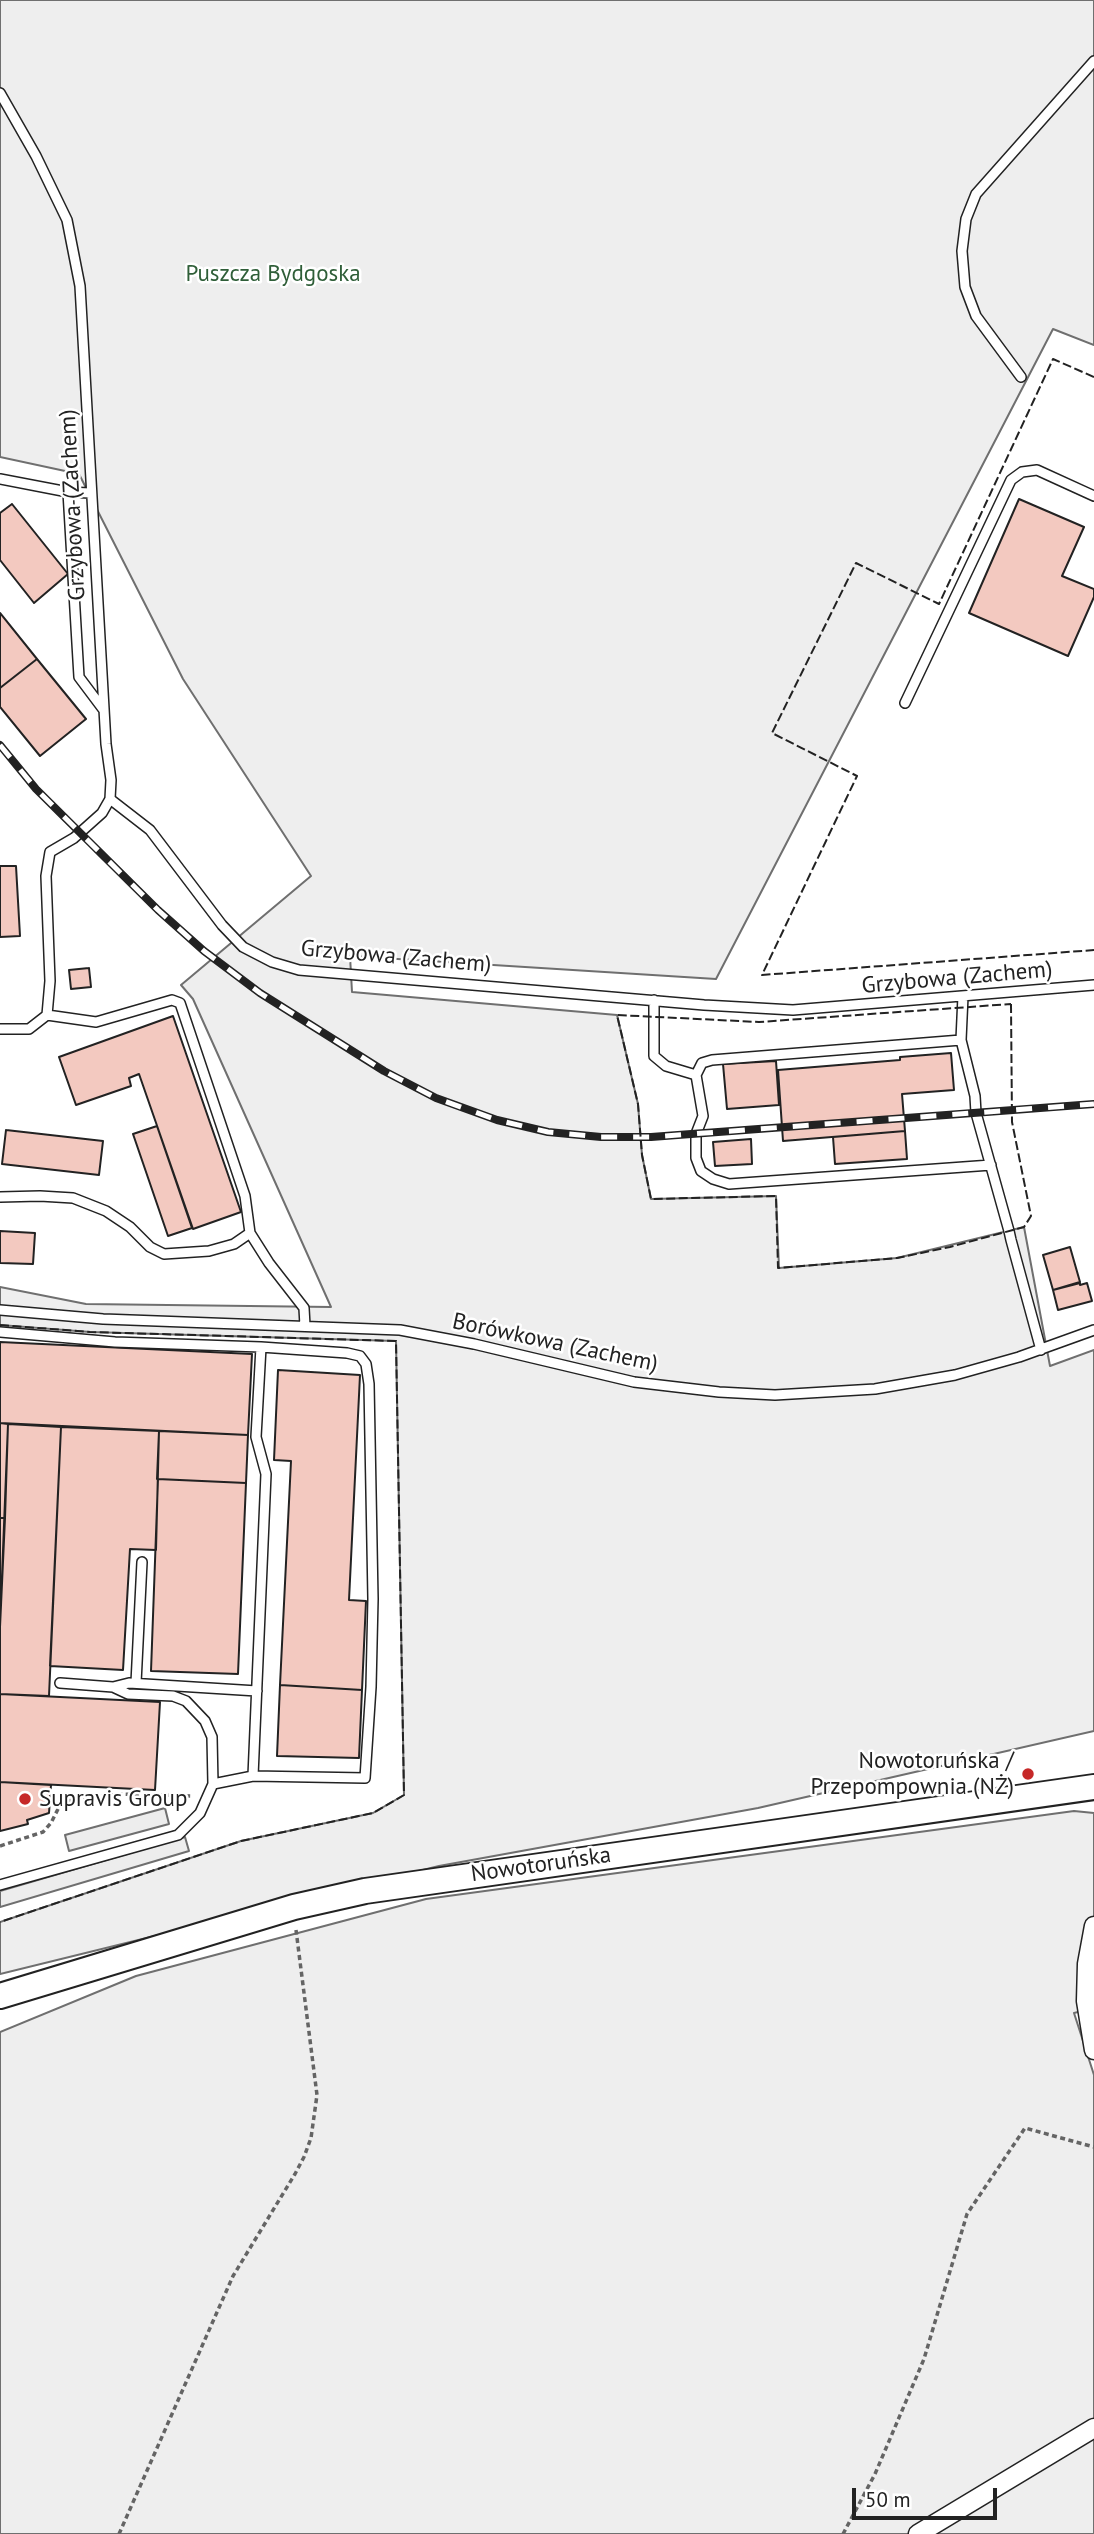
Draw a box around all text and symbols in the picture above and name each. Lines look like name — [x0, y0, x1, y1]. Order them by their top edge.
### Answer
park label: Puszcza Bydgoska — [185, 260, 361, 288]
street label: Grzybowa (Zachem) — [54, 409, 92, 601]
street label: Grzybowa (Zachem) — [300, 935, 492, 979]
street label: Grzybowa (Zachem) — [861, 956, 1053, 1000]
street label: Borówkowa (Zachem) — [450, 1308, 660, 1378]
place label: Nowotoruńska / Przepompownia (NŻ) — [810, 1747, 1014, 1801]
marker: Nowotoruńska / Przepompownia (NŻ) — [1020, 1766, 1036, 1782]
place label: Supravis Group — [39, 1785, 187, 1813]
marker: Supravis Group — [17, 1791, 33, 1807]
street label: Nowotoruńska — [469, 1842, 613, 1888]
scale bar — [856, 2474, 1001, 2518]
text: 50 m — [865, 2486, 911, 2513]

